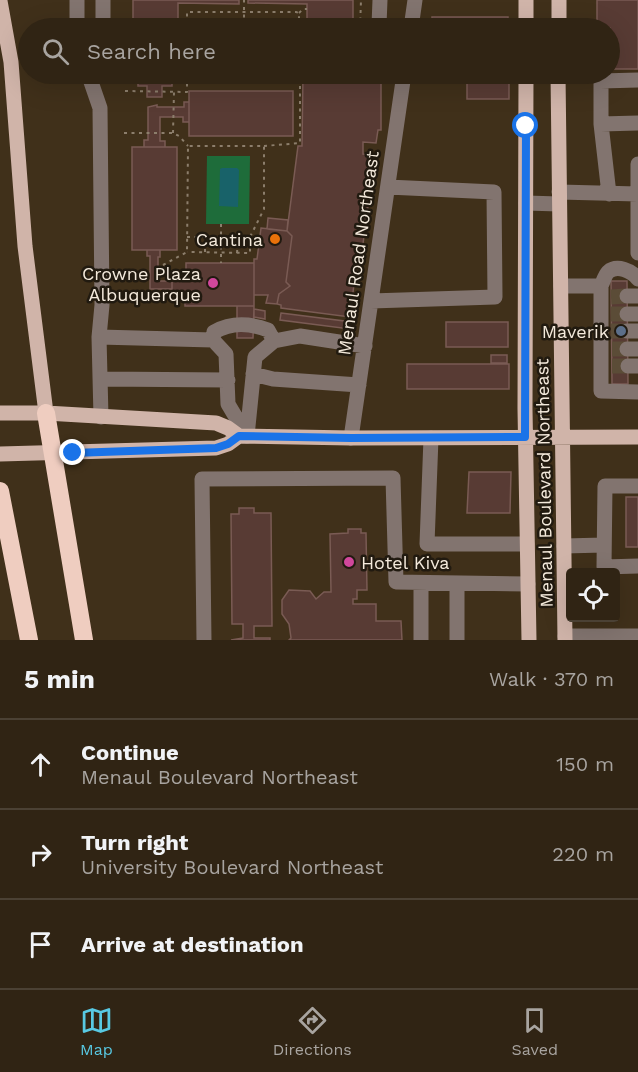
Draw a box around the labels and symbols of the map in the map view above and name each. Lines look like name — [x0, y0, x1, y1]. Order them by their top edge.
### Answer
route start — [512, 112, 538, 138]
street label: Menaul Road Northeast — [333, 149, 383, 357]
place label: Cantina — [196, 229, 263, 250]
marker: Cantina — [268, 232, 282, 246]
place label: Crowne Plaza Albuquerque — [82, 263, 201, 305]
marker: Crowne Plaza Albuquerque — [206, 276, 220, 290]
place label: Maverik — [542, 321, 609, 342]
marker: Maverik — [614, 324, 628, 338]
street label: Menaul Boulevard Northeast — [531, 358, 557, 608]
route end — [59, 439, 85, 465]
place label: Hotel Kiva — [361, 552, 450, 573]
marker: Hotel Kiva — [342, 555, 356, 569]

